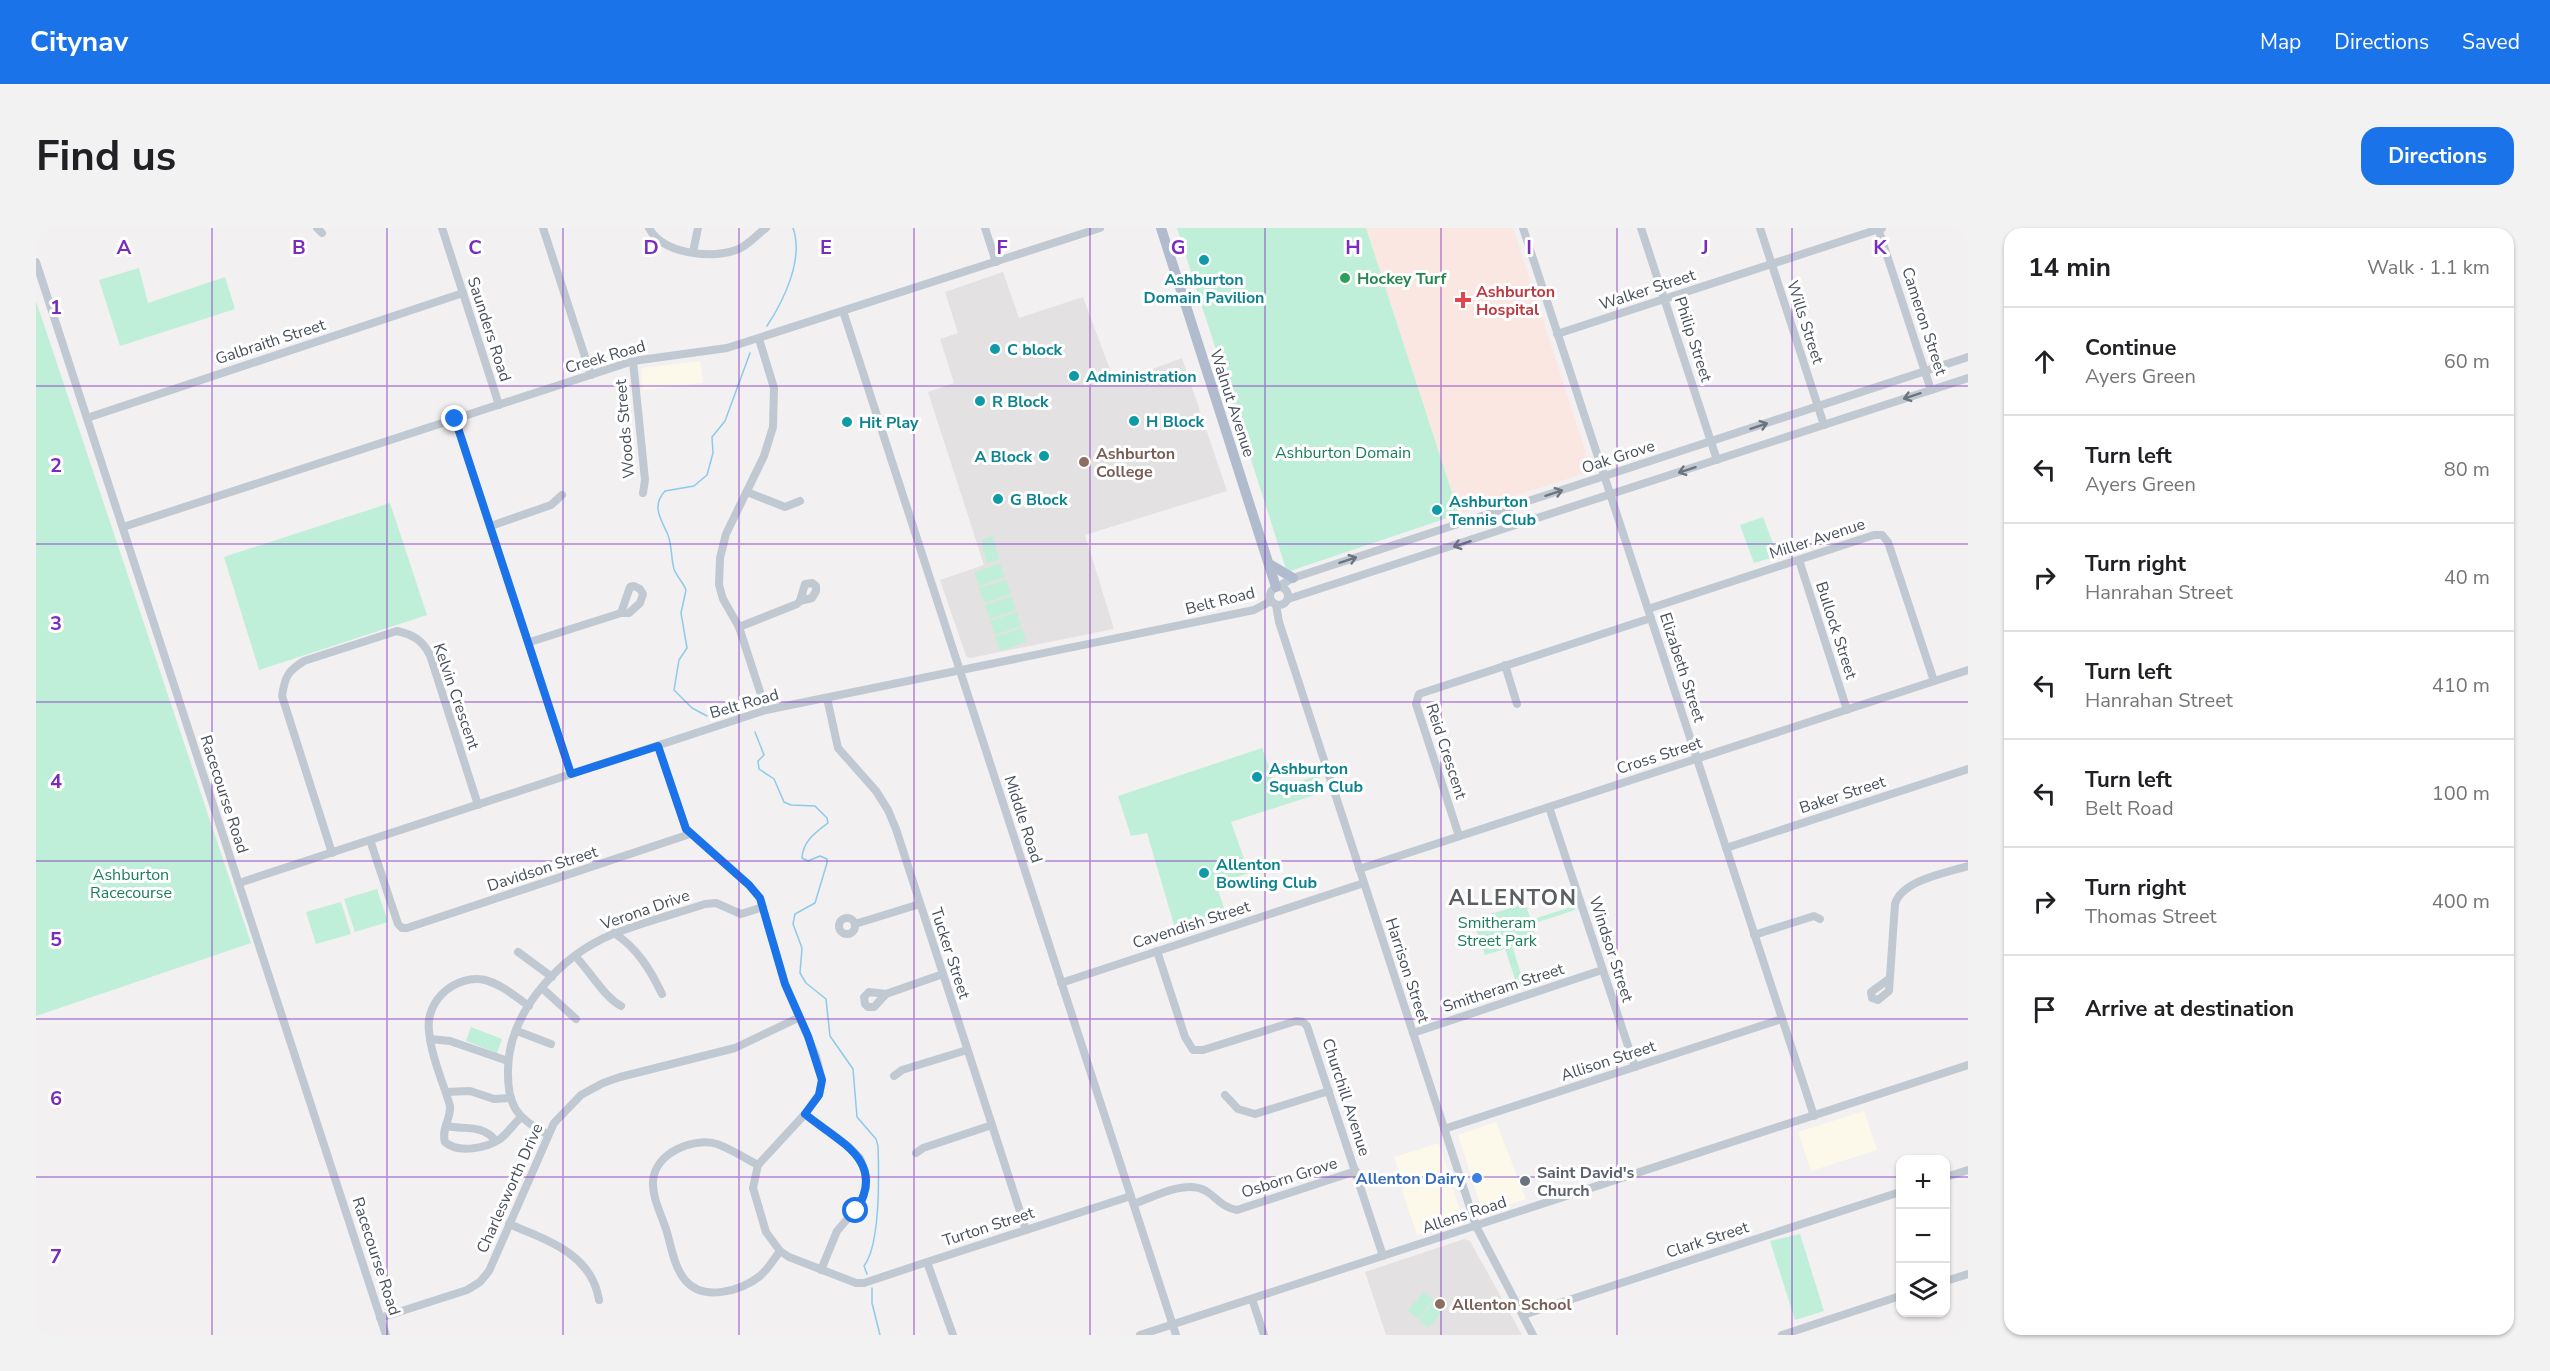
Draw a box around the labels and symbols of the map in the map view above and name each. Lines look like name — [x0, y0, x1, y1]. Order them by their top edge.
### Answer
text: A — [117, 234, 132, 261]
text: B — [292, 234, 306, 261]
text: C — [468, 234, 482, 261]
text: D — [643, 234, 659, 261]
text: E — [820, 234, 832, 261]
text: F — [996, 234, 1008, 261]
text: G — [1171, 234, 1185, 261]
text: H — [1345, 234, 1361, 261]
text: I — [1526, 234, 1532, 261]
text: J — [1700, 234, 1709, 261]
text: K — [1873, 234, 1887, 261]
marker: Ashburton Domain Pavilion — [1197, 253, 1211, 267]
street label: Walker Street — [1596, 264, 1699, 316]
street label: Cameron Street — [1896, 264, 1952, 379]
place label: Hockey Turf — [1357, 268, 1448, 290]
place label: Ashburton Domain Pavilion — [1144, 269, 1264, 309]
marker: Hockey Turf — [1338, 271, 1352, 285]
street label: Saunders Road — [462, 274, 516, 384]
street label: Wills Street — [1781, 278, 1829, 367]
place label: Ashburton Hospital — [1476, 281, 1555, 321]
marker: Ashburton Hospital — [1454, 291, 1472, 309]
text: 1 — [50, 294, 62, 321]
street label: Philip Street — [1669, 294, 1717, 385]
street label: Galbraith Street — [212, 314, 329, 370]
street label: Creek Road — [562, 335, 648, 379]
place label: C block — [1007, 339, 1063, 361]
marker: C block — [988, 342, 1002, 356]
street label: Walnut Avenue — [1204, 347, 1260, 460]
place label: Administration — [1086, 366, 1197, 388]
marker: Administration — [1067, 369, 1081, 383]
street label: Woods Street — [610, 378, 640, 479]
place label: R Block — [992, 391, 1049, 413]
one-way arrow — [1903, 391, 1922, 402]
marker: R Block — [973, 394, 987, 408]
route end — [441, 405, 467, 431]
place label: H Block — [1146, 411, 1204, 433]
place label: Hit Play — [859, 412, 919, 434]
marker: H Block — [1127, 414, 1141, 428]
marker: Hit Play — [840, 415, 854, 429]
one-way arrow — [1749, 420, 1768, 431]
street label: Oak Grove — [1579, 435, 1658, 479]
park label: Ashburton Domain — [1275, 442, 1411, 464]
place label: Ashburton College — [1096, 443, 1175, 483]
place label: A Block — [974, 446, 1032, 468]
marker: A Block — [1037, 449, 1051, 463]
text: 2 — [50, 452, 62, 479]
marker: Ashburton College — [1077, 455, 1091, 469]
one-way arrow — [1678, 465, 1697, 476]
one-way arrow — [1544, 487, 1563, 498]
place label: G Block — [1010, 489, 1068, 511]
place label: Ashburton Tennis Club — [1449, 491, 1536, 531]
marker: G Block — [991, 492, 1005, 506]
marker: Ashburton Tennis Club — [1430, 503, 1444, 517]
street label: Miller Avenue — [1767, 513, 1868, 565]
one-way arrow — [1453, 539, 1472, 550]
one-way arrow — [1338, 554, 1357, 565]
street label: Bullock Street — [1810, 579, 1862, 682]
street label: Belt Road — [1183, 582, 1257, 620]
text: 3 — [50, 610, 62, 637]
street label: Elizabeth Street — [1654, 610, 1710, 725]
street label: Kelvin Crescent — [428, 640, 485, 753]
street label: Belt Road — [707, 684, 781, 724]
street label: Reid Crescent — [1420, 701, 1472, 802]
street label: Racecourse Road — [195, 732, 254, 856]
street label: Cross Street — [1614, 732, 1705, 780]
place label: Ashburton Squash Club — [1269, 758, 1363, 798]
text: 4 — [50, 768, 62, 795]
marker: Ashburton Squash Club — [1250, 770, 1264, 784]
street label: Baker Street — [1797, 771, 1888, 819]
street label: Middle Road — [999, 773, 1048, 866]
street label: Davidson Street — [484, 841, 601, 897]
place label: Allenton Bowling Club — [1216, 854, 1317, 894]
park label: Ashburton Racecourse — [90, 864, 172, 904]
marker: Allenton Bowling Club — [1197, 866, 1211, 880]
district label: ALLENTON — [1448, 883, 1578, 913]
street label: Verona Drive — [597, 884, 693, 936]
street label: Windsor Street — [1584, 894, 1639, 1005]
street label: Cavendish Street — [1130, 895, 1253, 954]
street label: Tucker Street — [925, 905, 975, 1002]
park label: Smitheram Street Park — [1457, 912, 1538, 952]
street label: Harrison Street — [1380, 915, 1435, 1026]
text: 5 — [50, 926, 62, 953]
street label: Smitheram Street — [1440, 958, 1567, 1018]
street label: Allison Street — [1558, 1035, 1659, 1087]
street label: Churchill Avenue — [1317, 1036, 1375, 1159]
text: 6 — [50, 1085, 62, 1112]
street label: Charlesworth Drive — [471, 1120, 548, 1257]
street label: Osborn Grove — [1238, 1152, 1340, 1204]
place label: Saint David's Church — [1537, 1162, 1635, 1202]
place label: Allenton Dairy — [1356, 1168, 1466, 1190]
marker: Allenton Dairy — [1470, 1171, 1484, 1185]
marker: Saint David's Church — [1518, 1174, 1532, 1188]
street label: Allens Road — [1419, 1191, 1509, 1239]
street label: Racecourse Road — [347, 1194, 406, 1318]
route start — [842, 1197, 868, 1223]
street label: Turton Street — [940, 1202, 1037, 1252]
street label: Clark Street — [1663, 1216, 1752, 1264]
text: 7 — [50, 1243, 62, 1270]
place label: Allenton School — [1452, 1294, 1572, 1316]
marker: Allenton School — [1433, 1297, 1447, 1311]

